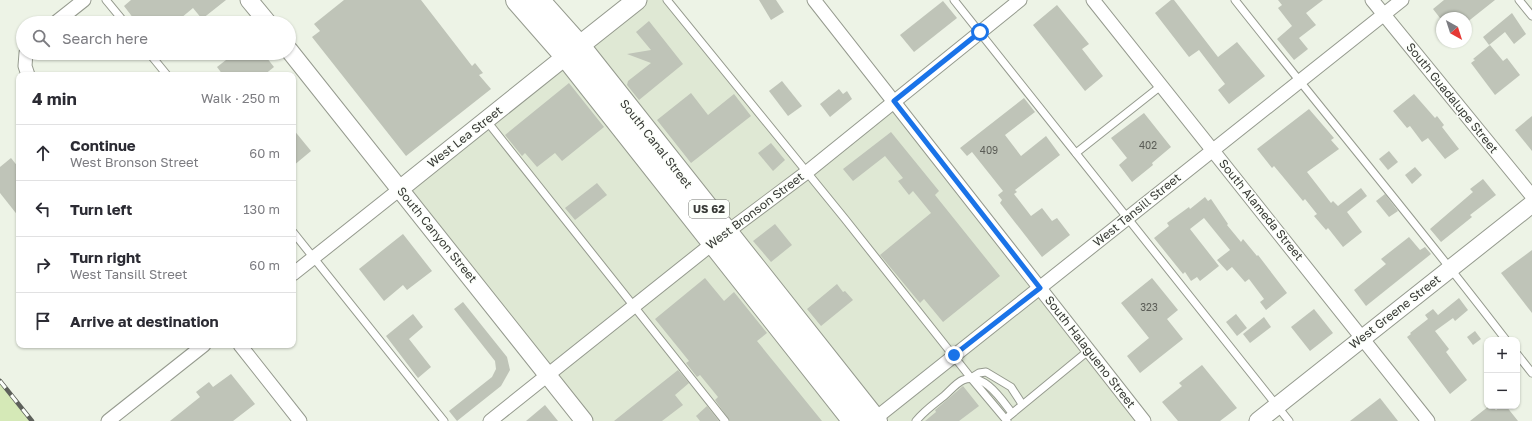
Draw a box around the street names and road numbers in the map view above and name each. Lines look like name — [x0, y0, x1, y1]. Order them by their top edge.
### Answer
street label: South Guadalupe Street — [1403, 39, 1502, 156]
street label: South Canal Street — [617, 96, 696, 191]
street label: West Lea Street — [424, 103, 505, 171]
street label: South Alameda Street — [1216, 156, 1307, 264]
street label: West Bronson Street — [703, 169, 807, 252]
street label: West Tansill Street — [1090, 170, 1184, 250]
street label: South Canyon Street — [394, 184, 481, 286]
road number: US 62 — [689, 200, 729, 218]
street label: West Greene Street — [1346, 271, 1444, 352]
street label: South Halagueno Street — [1042, 292, 1139, 411]

